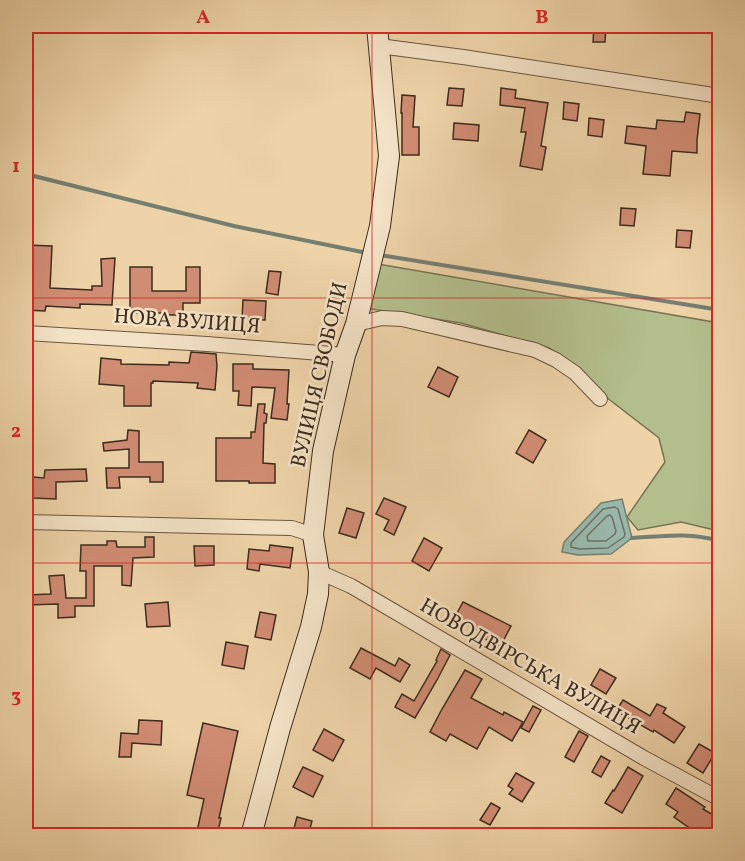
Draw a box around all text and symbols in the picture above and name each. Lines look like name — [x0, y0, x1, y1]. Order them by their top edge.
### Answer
text: A — [196, 4, 210, 32]
text: B — [535, 4, 549, 32]
text: 1 — [12, 153, 20, 181]
street label: ВУЛИЦЯ СВОБОДИ — [285, 279, 355, 471]
street label: НОВА ВУЛИЦЯ — [113, 302, 261, 342]
text: 2 — [11, 418, 21, 446]
street label: НОВОДВІРСЬКА ВУЛИЦЯ — [414, 592, 646, 742]
text: 3 — [11, 683, 21, 711]

